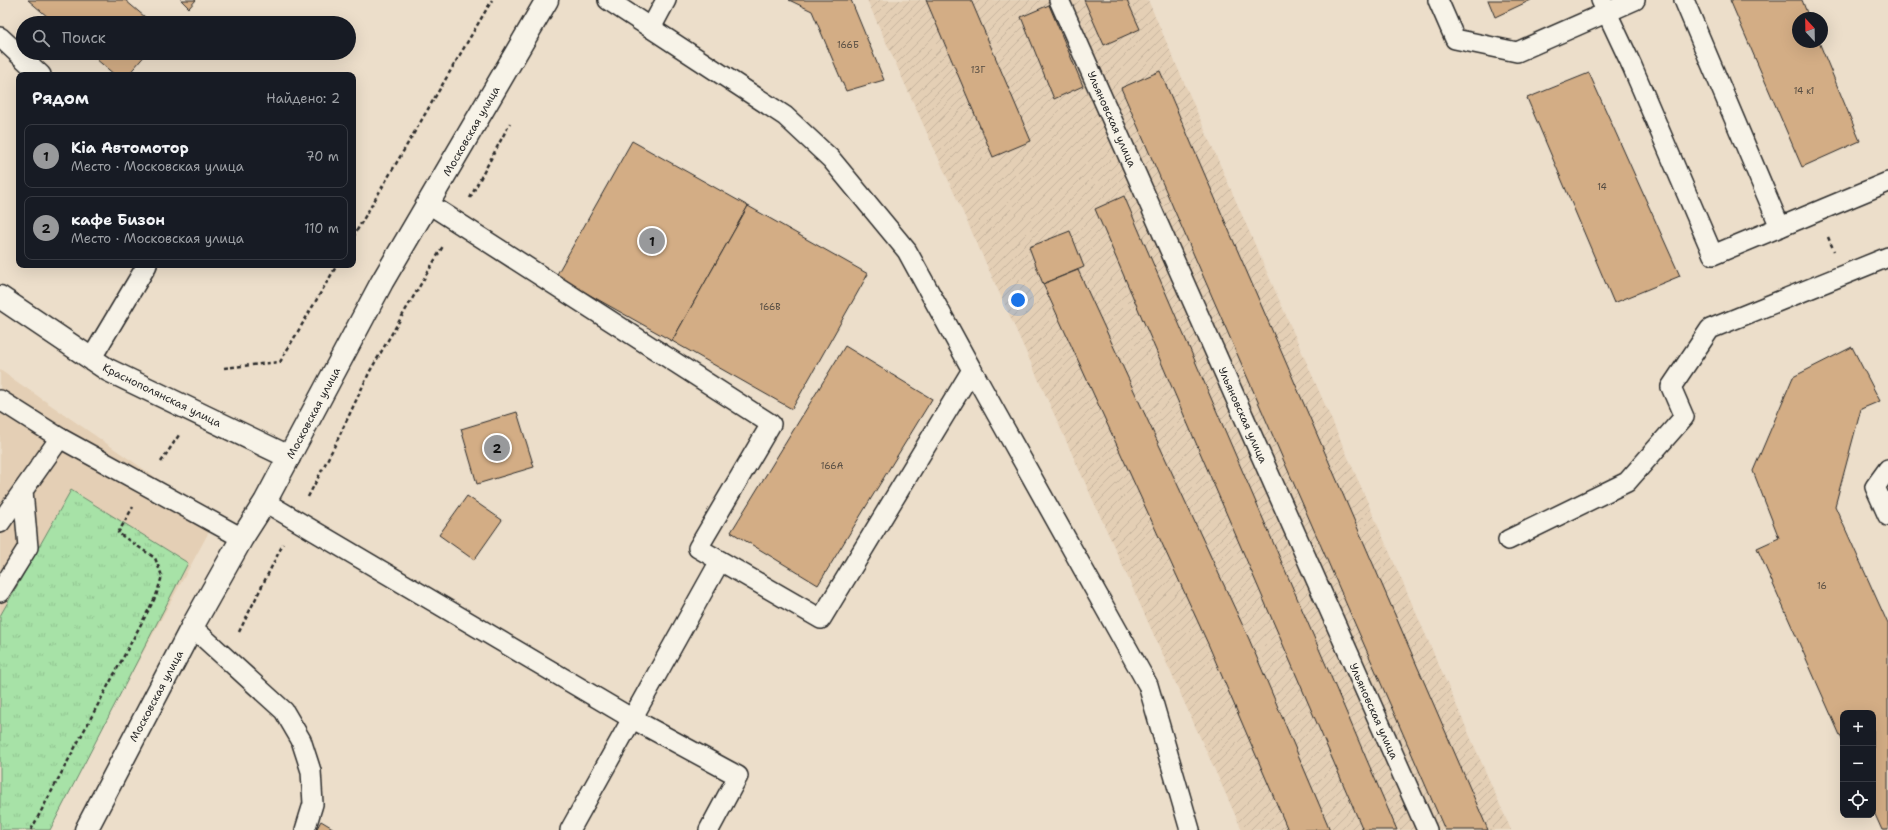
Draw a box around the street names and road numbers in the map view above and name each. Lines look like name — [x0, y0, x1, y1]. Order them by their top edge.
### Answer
street label: Ульяновская улица — [1084, 69, 1140, 170]
street label: Московская улица — [440, 83, 503, 179]
street label: Краснополянская улица — [100, 360, 224, 431]
street label: Московская улица — [283, 365, 344, 462]
street label: Ульяновская улица — [1215, 365, 1271, 466]
street label: Московская улица — [126, 648, 187, 745]
street label: Ульяновская улица — [1346, 661, 1402, 762]

